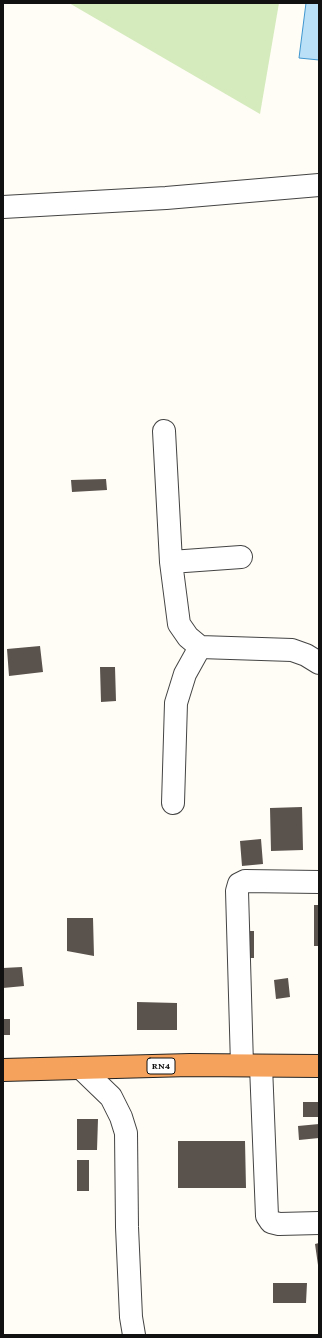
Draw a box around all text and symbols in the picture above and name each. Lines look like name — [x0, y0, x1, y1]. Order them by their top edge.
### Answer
road number: RN4 — [147, 1058, 175, 1074]

